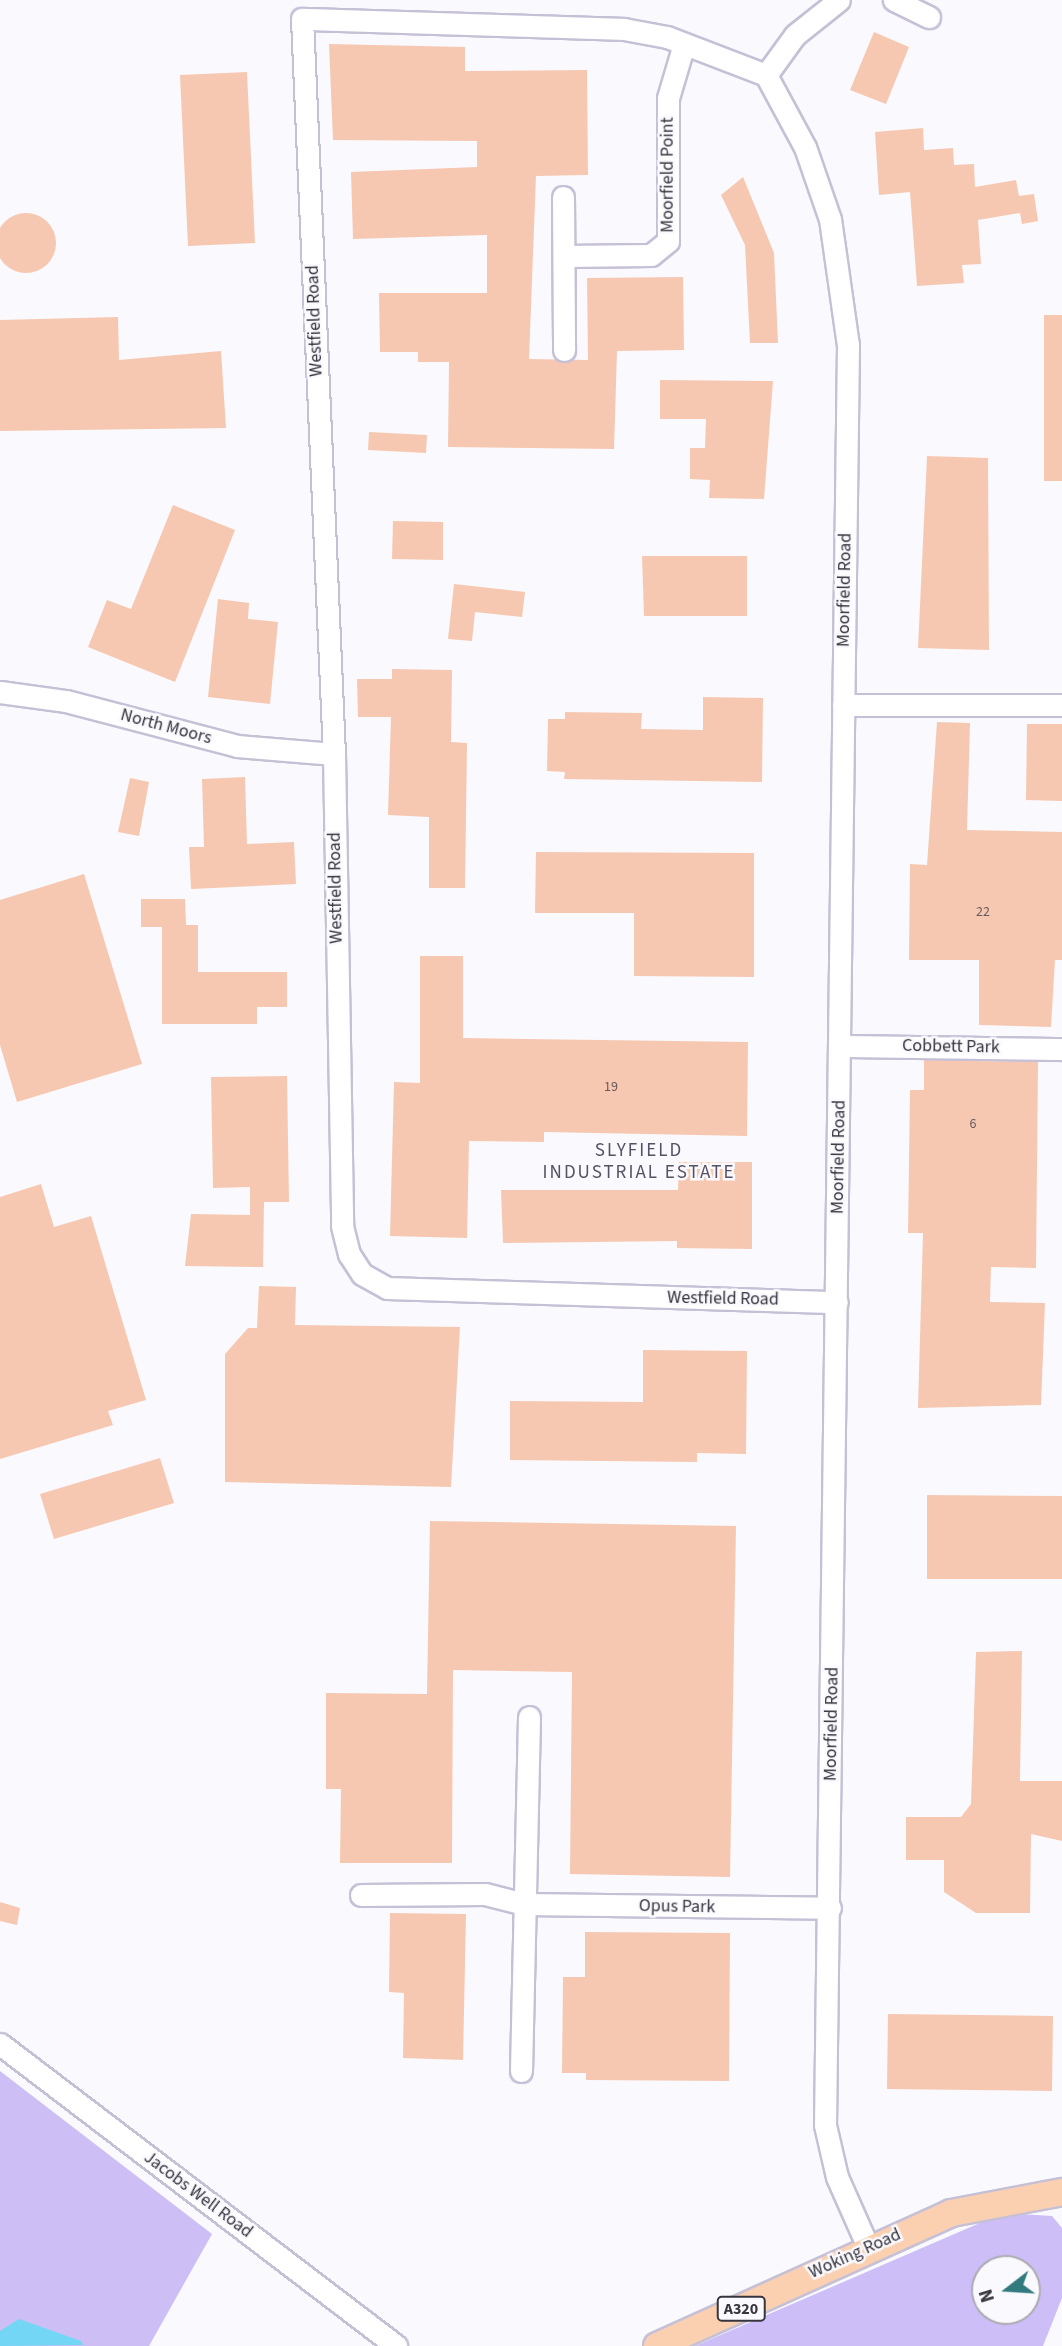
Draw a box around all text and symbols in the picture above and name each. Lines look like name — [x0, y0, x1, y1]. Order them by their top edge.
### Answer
street label: Moorfield Point — [657, 117, 679, 233]
street label: Westfield Road — [302, 265, 328, 377]
street label: Moorfield Road — [833, 533, 857, 647]
street label: North Moors — [118, 704, 214, 750]
street label: Westfield Road — [324, 832, 348, 944]
house number: 22 — [976, 904, 990, 920]
street label: Cobbett Park — [902, 1035, 1000, 1059]
house number: 19 — [604, 1079, 618, 1095]
street label: Moorfield Road — [827, 1100, 851, 1214]
house number: 6 — [970, 1116, 976, 1132]
district label: SLYFIELD INDUSTRIAL ESTATE — [545, 1140, 733, 1184]
street label: Westfield Road — [667, 1287, 779, 1311]
street label: Moorfield Road — [820, 1667, 844, 1781]
street label: Opus Park — [639, 1896, 715, 1918]
street label: Jacobs Well Road — [139, 2147, 257, 2243]
street label: Woking Road — [806, 2224, 904, 2284]
north arrow — [971, 2255, 1041, 2325]
text: N — [973, 2286, 1002, 2306]
road number: A320 — [716, 2296, 766, 2322]

